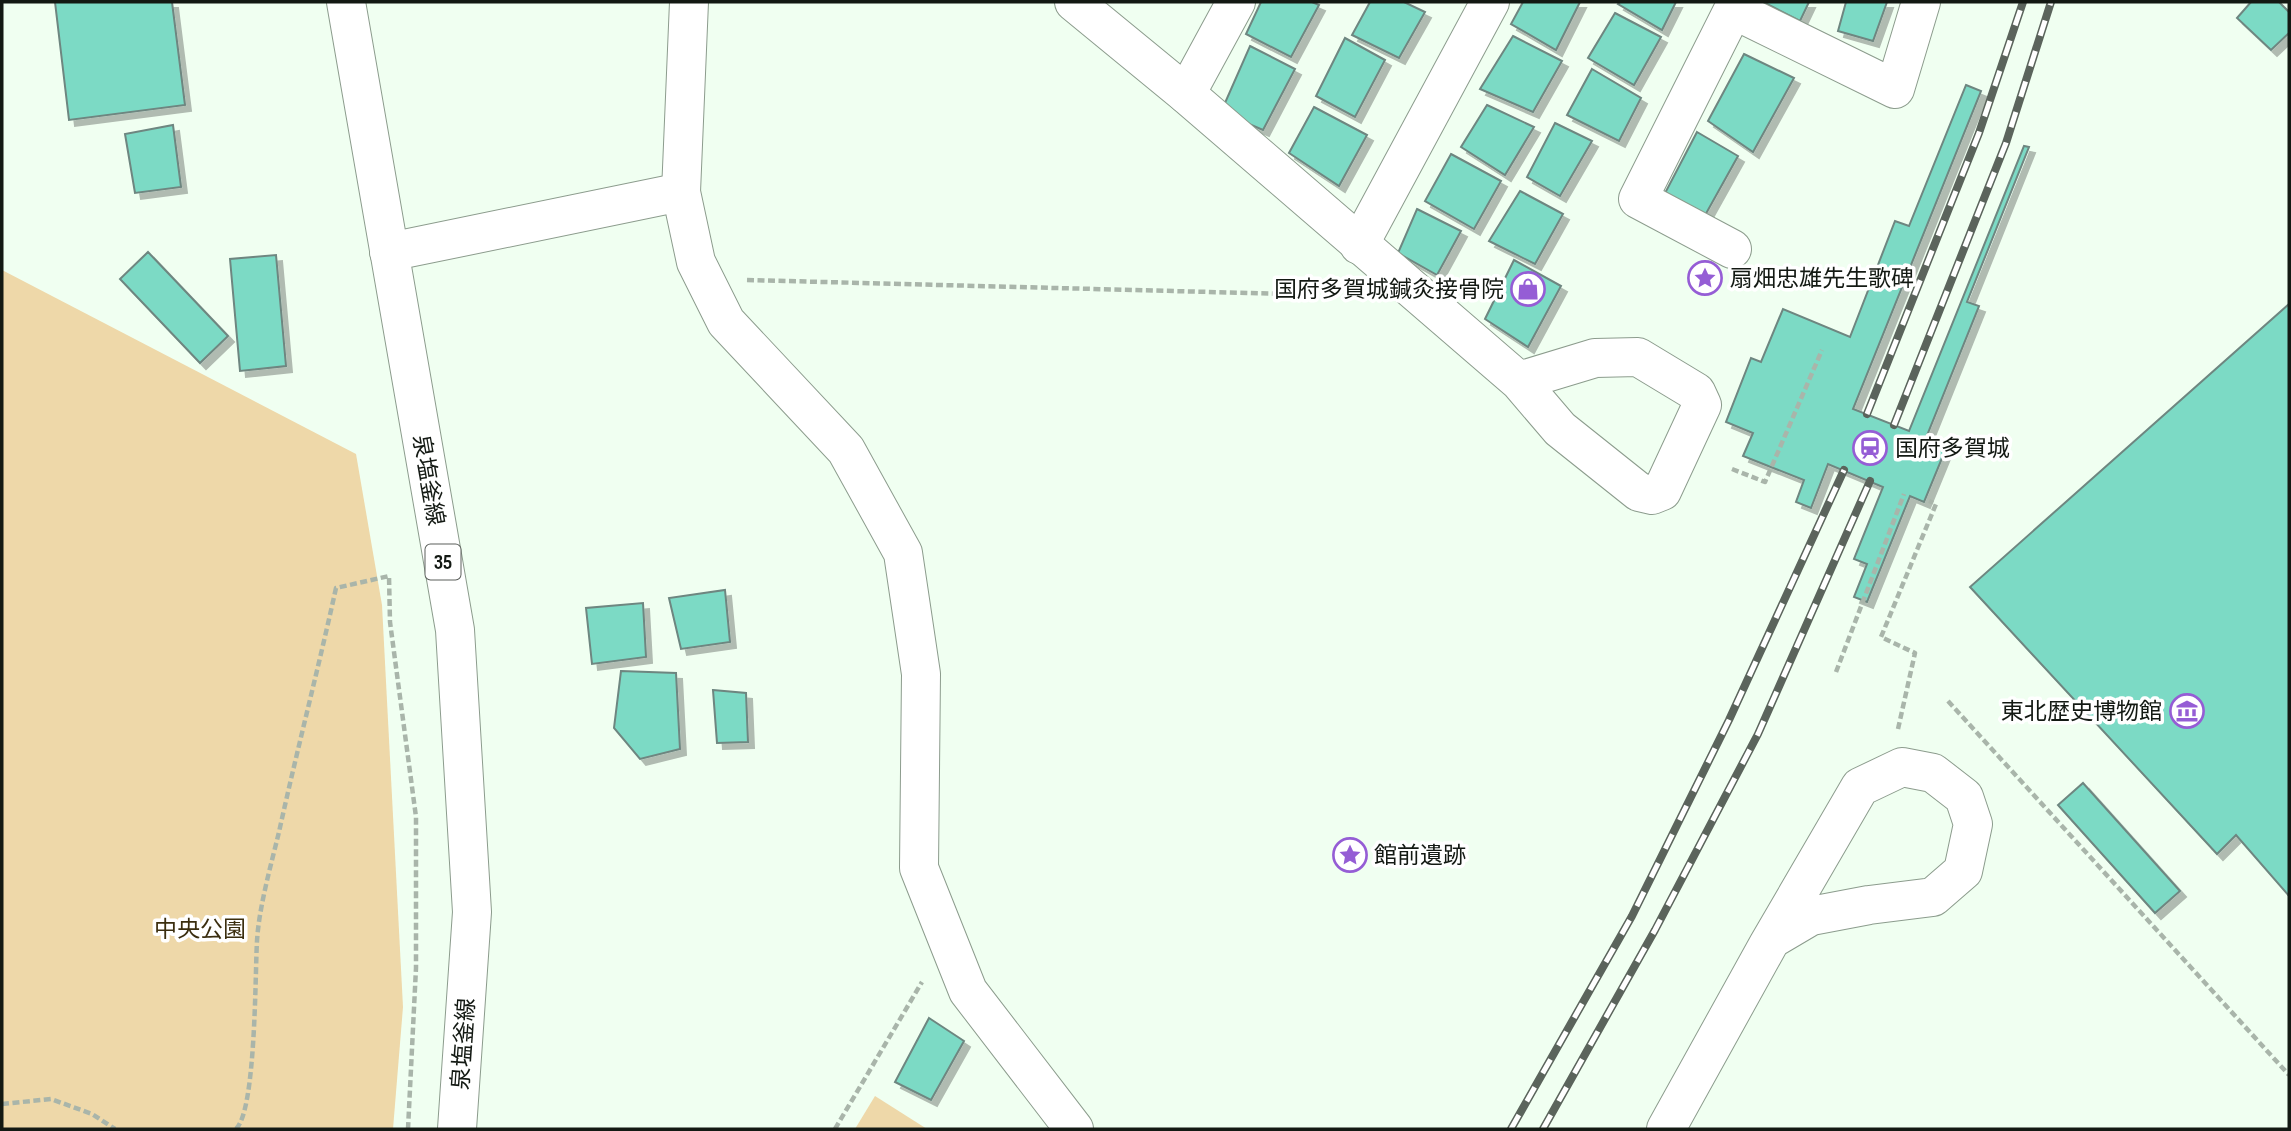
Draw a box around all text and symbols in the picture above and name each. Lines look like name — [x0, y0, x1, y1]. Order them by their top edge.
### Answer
place icon: 扇畑忠雄先生歌碑 — [1686, 259, 1724, 297]
place label: 扇畑忠雄先生歌碑 — [1730, 265, 1914, 293]
shop icon: 国府多賀城鍼灸接骨院 — [1509, 270, 1547, 308]
place label: 国府多賀城鍼灸接骨院 — [1274, 276, 1504, 304]
station icon: 国府多賀城 — [1851, 429, 1889, 467]
street label: 泉塩釜線 — [406, 432, 450, 528]
place label: 国府多賀城 — [1895, 435, 2010, 463]
road number: 35 — [426, 544, 460, 580]
museum icon: 東北歴史博物館 — [2168, 692, 2206, 730]
place label: 東北歴史博物館 — [2001, 698, 2162, 726]
place icon: 館前遺跡 — [1331, 836, 1369, 874]
place label: 館前遺跡 — [1374, 842, 1466, 870]
park label: 中央公園 — [154, 916, 246, 944]
street label: 泉塩釜線 — [447, 997, 481, 1091]

